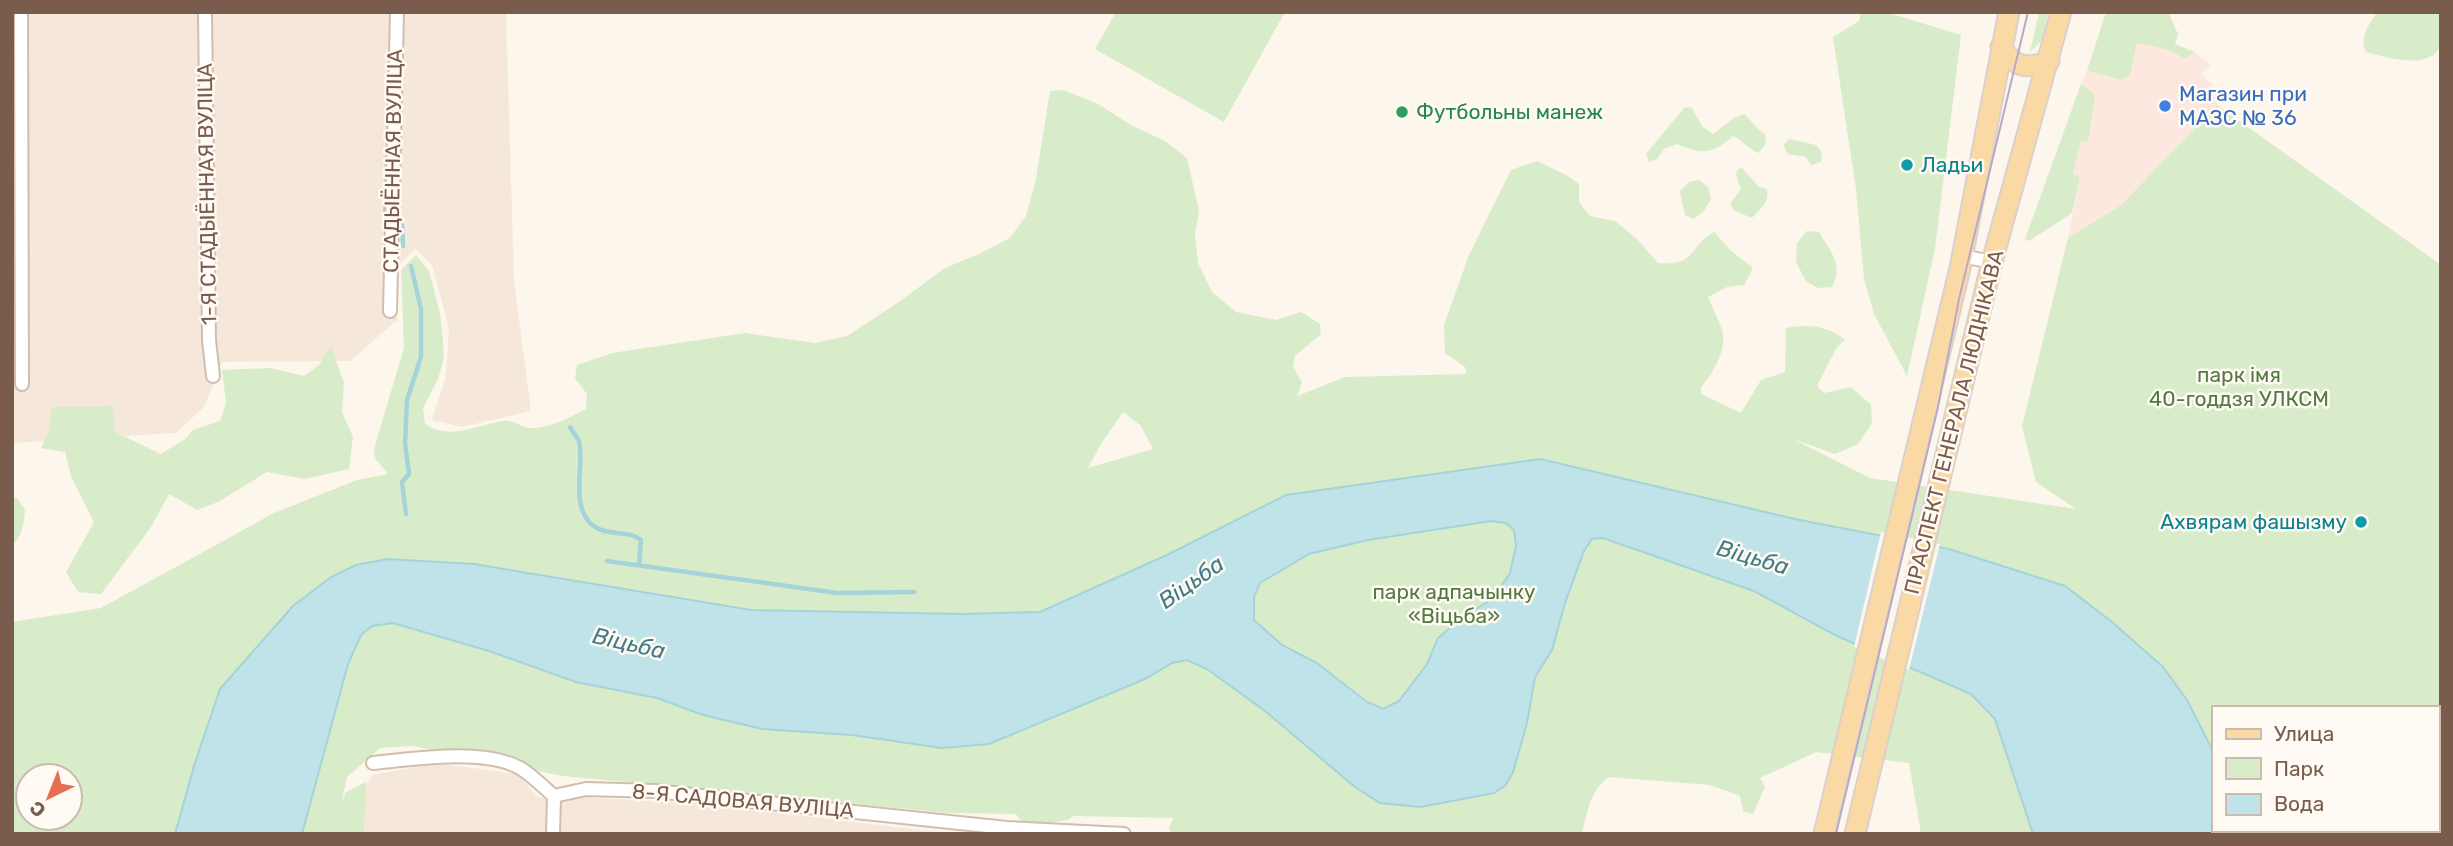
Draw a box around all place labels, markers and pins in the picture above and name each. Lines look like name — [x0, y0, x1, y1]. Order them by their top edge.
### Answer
place label: Магазин при МАЗС № 36 — [2179, 81, 2307, 130]
marker: Магазин при МАЗС № 36 — [2157, 98, 2173, 114]
place label: Футбольны манеж — [1416, 99, 1603, 124]
marker: Футбольны манеж — [1394, 104, 1410, 120]
place label: Ладьи — [1921, 152, 1983, 177]
marker: Ладьи — [1899, 157, 1915, 173]
place label: Ахвярам фашызму — [2160, 509, 2347, 534]
marker: Ахвярам фашызму — [2353, 514, 2369, 530]

